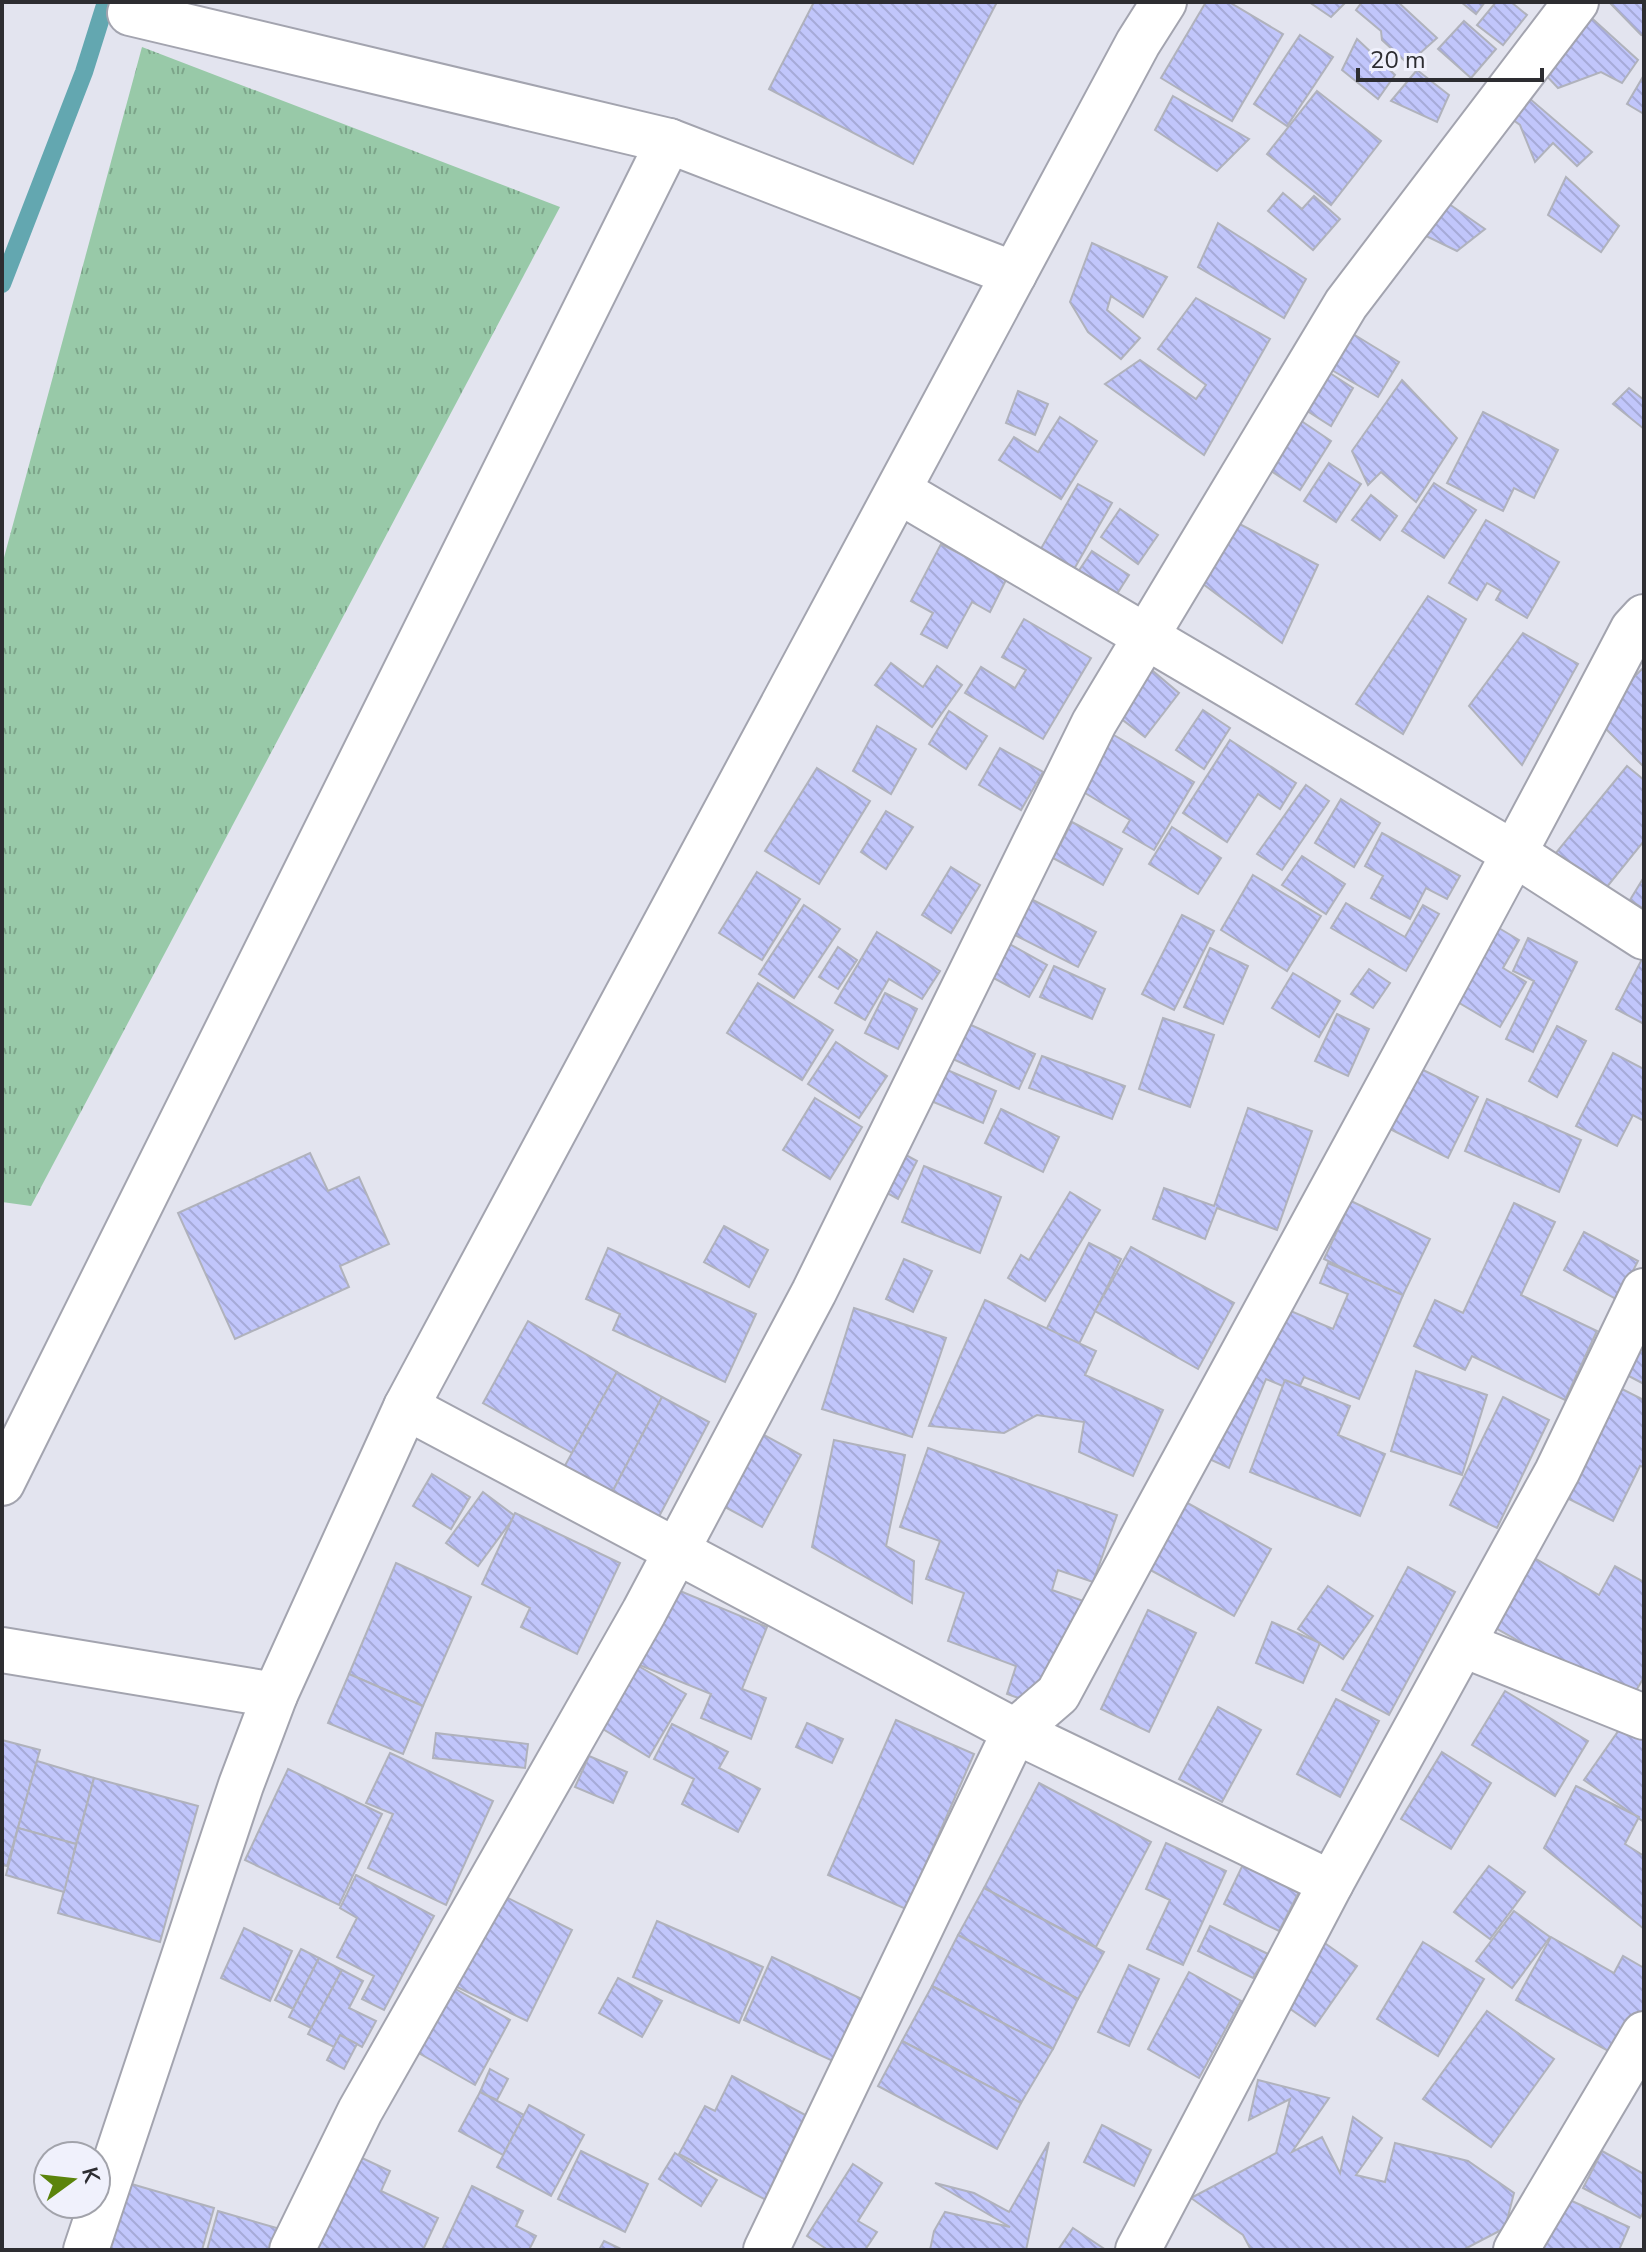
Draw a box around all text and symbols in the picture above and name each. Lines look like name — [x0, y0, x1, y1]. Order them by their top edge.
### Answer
scale bar — [1358, 32, 1542, 82]
text: 20 m — [1370, 44, 1426, 76]
north arrow — [32, 2140, 112, 2220]
text: K — [74, 2164, 107, 2187]

